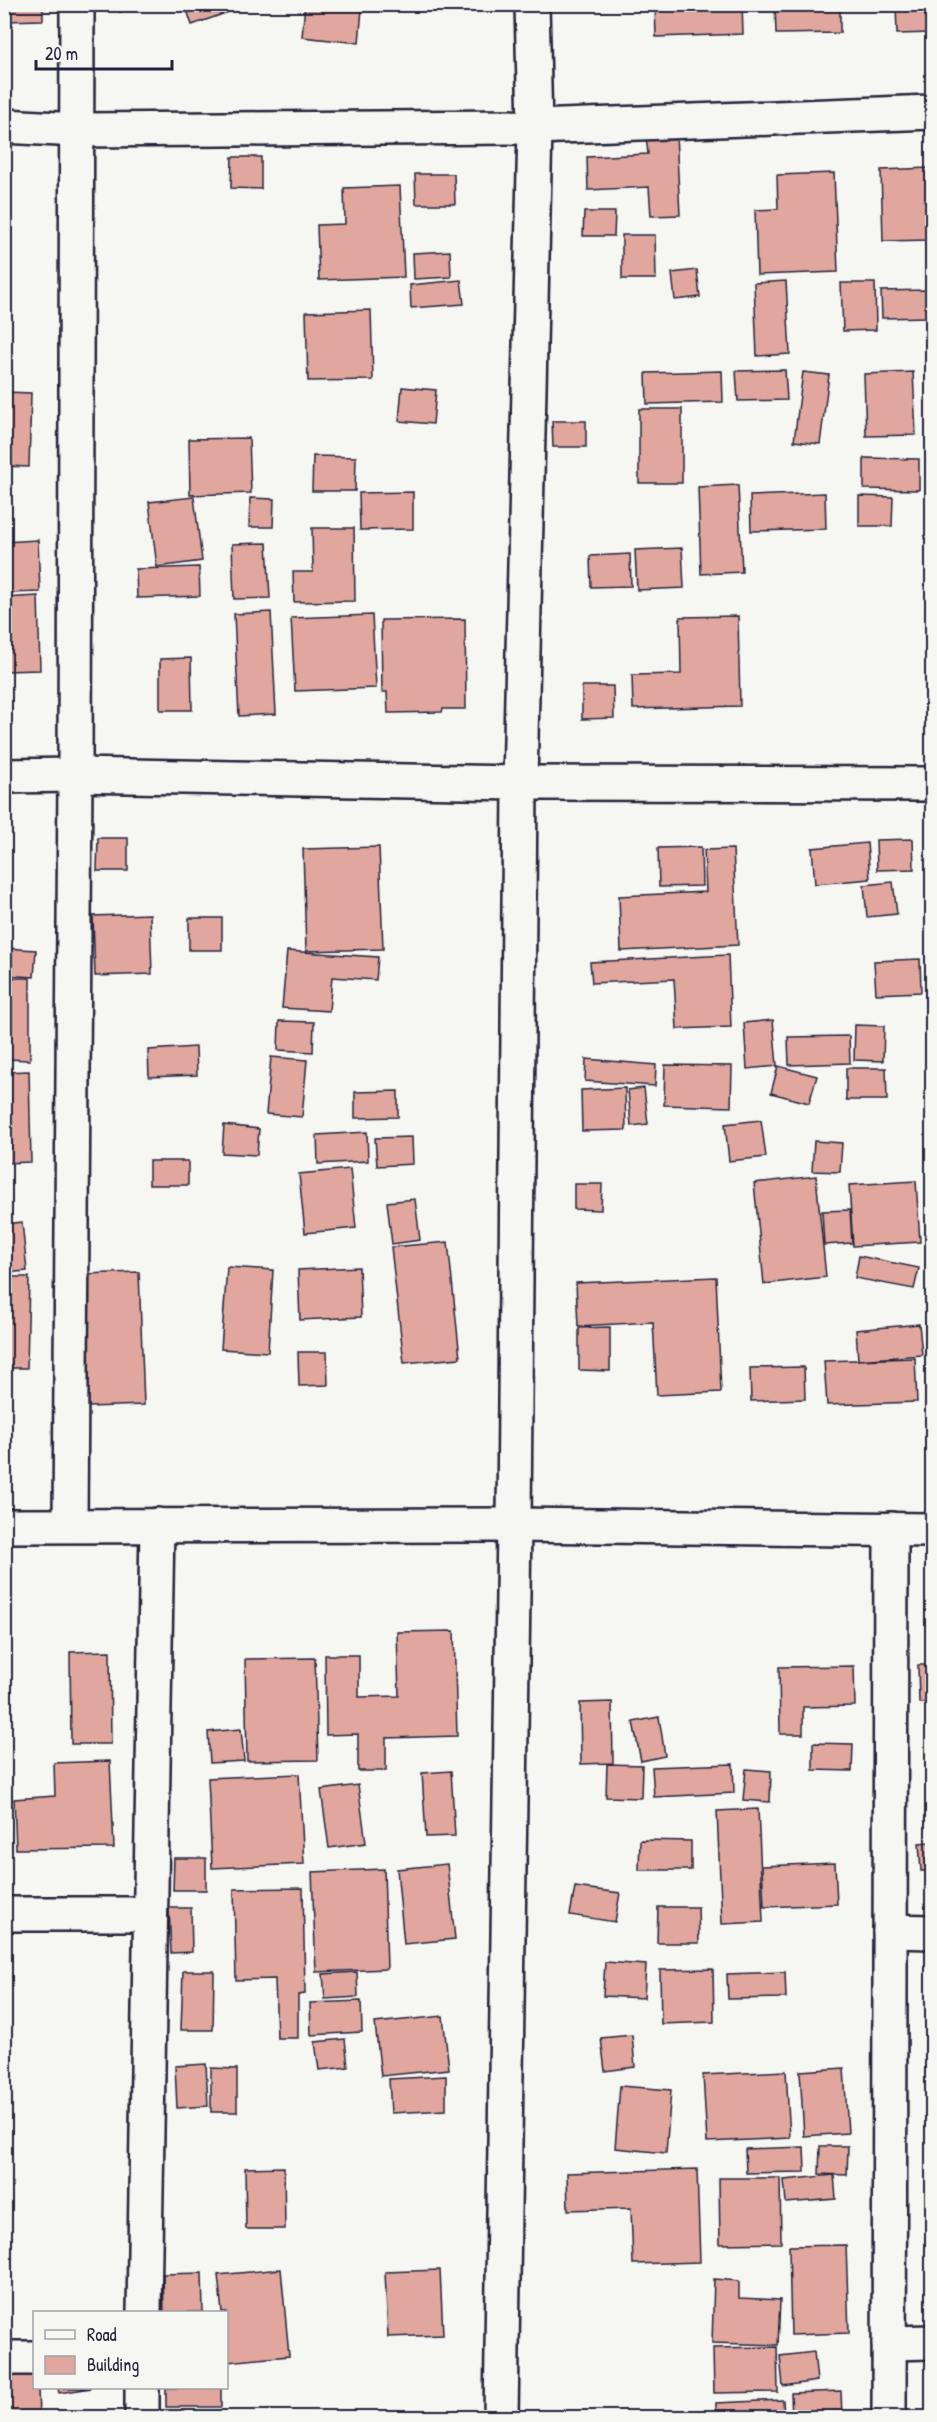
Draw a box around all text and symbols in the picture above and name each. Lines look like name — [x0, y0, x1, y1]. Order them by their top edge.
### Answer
scale bar — [36, 33, 172, 71]
text: 20 m — [45, 41, 78, 66]
legend — [33, 2311, 228, 2389]
text: Road — [87, 2322, 117, 2347]
text: Building — [87, 2352, 139, 2377]

